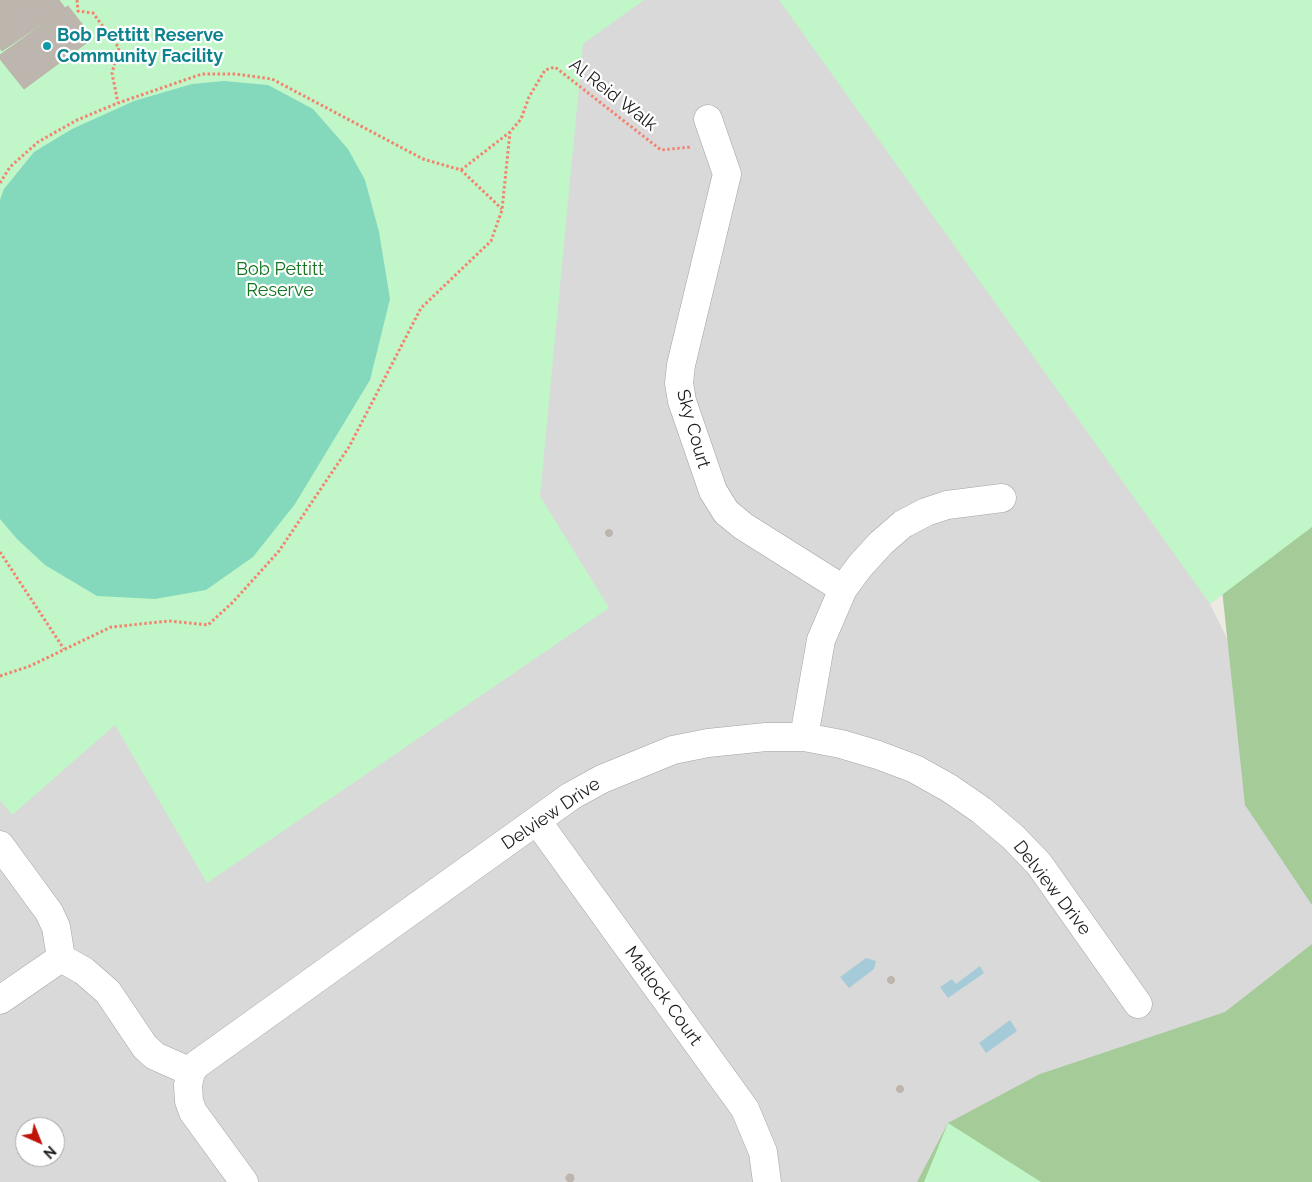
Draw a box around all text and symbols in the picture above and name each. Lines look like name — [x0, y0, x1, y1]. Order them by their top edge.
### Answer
place label: Bob Pettitt Reserve Community Facility — [57, 25, 224, 68]
marker: Bob Pettitt Reserve Community Facility — [41, 40, 53, 52]
street label: Al Reid Walk — [565, 54, 661, 136]
park label: Bob Pettitt Reserve — [236, 259, 324, 302]
street label: Sky Court — [671, 387, 715, 471]
street label: Delview Drive — [498, 773, 604, 855]
street label: Delview Drive — [1008, 836, 1096, 940]
street label: Matlock Court — [620, 942, 706, 1050]
north arrow — [15, 1117, 65, 1167]
text: N — [40, 1143, 59, 1162]

